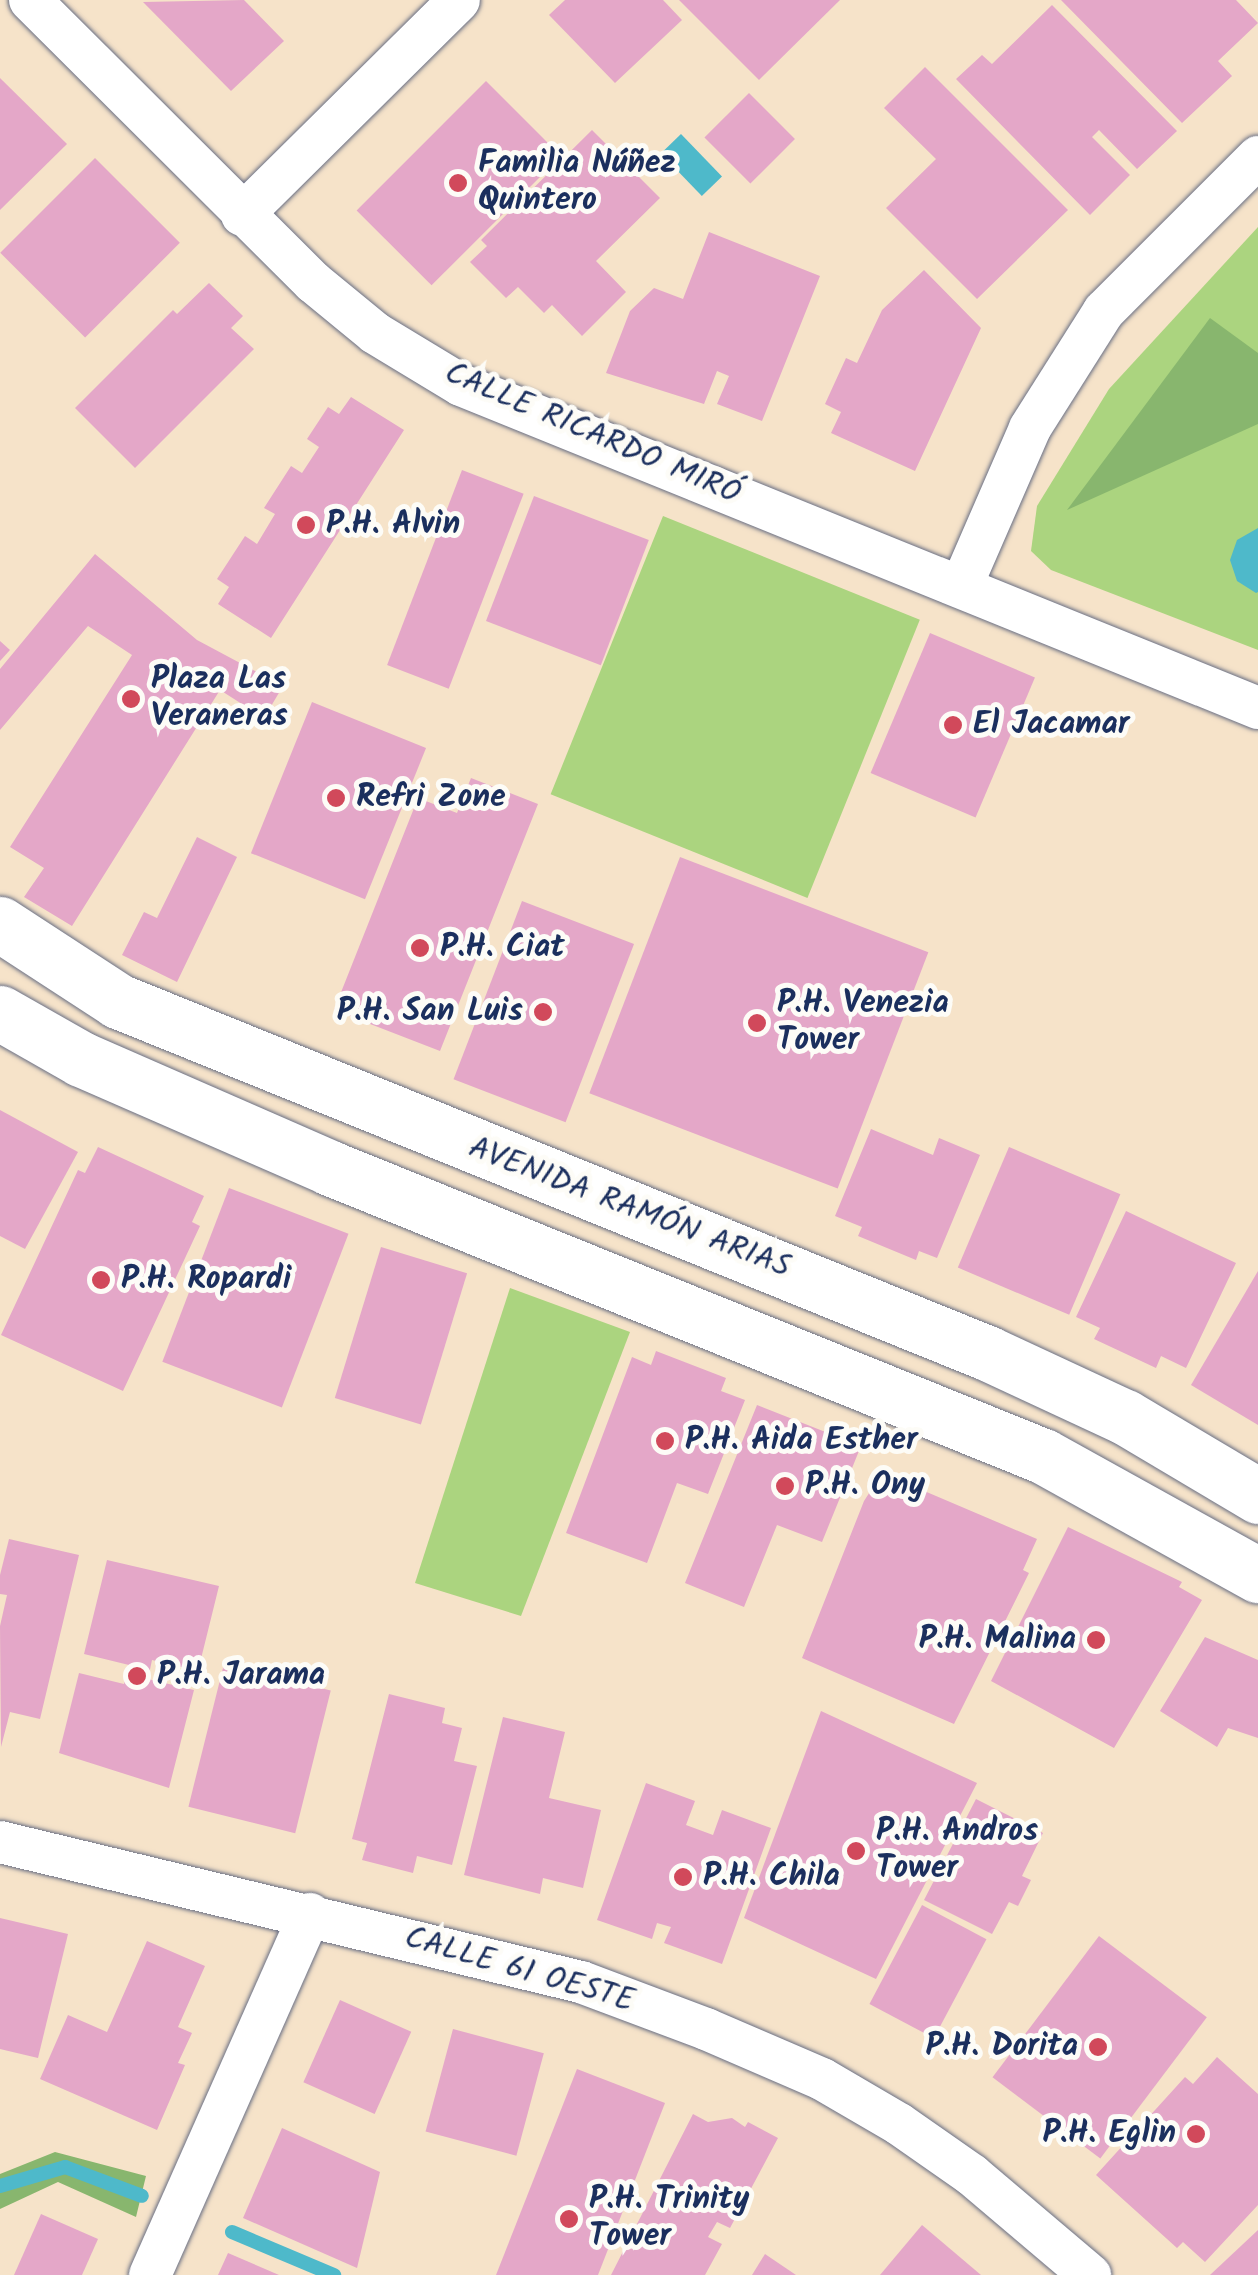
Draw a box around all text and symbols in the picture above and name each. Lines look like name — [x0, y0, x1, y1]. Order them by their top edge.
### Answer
place label: Familia Núñez Quintero — [478, 146, 676, 221]
marker: Familia Núñez Quintero — [447, 172, 469, 194]
street label: CALLE RICARDO MIRÓ — [438, 355, 746, 515]
place label: P.H. Alvin — [326, 506, 460, 544]
marker: P.H. Alvin — [295, 514, 317, 536]
place label: Plaza Las Veraneras — [151, 662, 288, 737]
marker: Plaza Las Veraneras — [120, 688, 142, 710]
place label: El Jacamar — [973, 706, 1129, 744]
marker: El Jacamar — [942, 714, 964, 736]
place label: Refri Zone — [356, 779, 506, 817]
marker: Refri Zone — [325, 787, 347, 809]
place label: P.H. Ciat — [440, 929, 565, 967]
marker: P.H. Ciat — [409, 937, 431, 959]
place label: P.H. Venezia Tower — [777, 986, 949, 1061]
place label: P.H. San Luis — [337, 993, 523, 1031]
marker: P.H. San Luis — [532, 1001, 554, 1023]
marker: P.H. Venezia Tower — [746, 1012, 768, 1034]
street label: AVENIDA RAMÓN ARIAS — [463, 1130, 795, 1288]
place label: P.H. Ropardi — [121, 1261, 291, 1299]
marker: P.H. Ropardi — [90, 1269, 112, 1291]
place label: P.H. Aida Esther — [685, 1422, 917, 1460]
marker: P.H. Aida Esther — [654, 1430, 676, 1452]
place label: P.H. Ony — [805, 1467, 925, 1505]
marker: P.H. Ony — [774, 1475, 796, 1497]
place label: P.H. Malina — [919, 1621, 1076, 1659]
marker: P.H. Malina — [1085, 1629, 1107, 1651]
place label: P.H. Jarama — [157, 1657, 325, 1695]
marker: P.H. Jarama — [126, 1665, 148, 1687]
place label: P.H. Andros Tower — [876, 1814, 1038, 1889]
marker: P.H. Andros Tower — [845, 1840, 867, 1862]
place label: P.H. Chila — [703, 1858, 840, 1896]
marker: P.H. Chila — [672, 1866, 694, 1888]
street label: CALLE 61 OESTE — [400, 1920, 638, 2022]
place label: P.H. Dorita — [926, 2028, 1078, 2066]
marker: P.H. Dorita — [1087, 2036, 1109, 2058]
place label: P.H. Eglin — [1043, 2115, 1176, 2153]
marker: P.H. Eglin — [1185, 2123, 1207, 2145]
place label: P.H. Trinity Tower — [589, 2182, 749, 2257]
marker: P.H. Trinity Tower — [558, 2208, 580, 2230]

